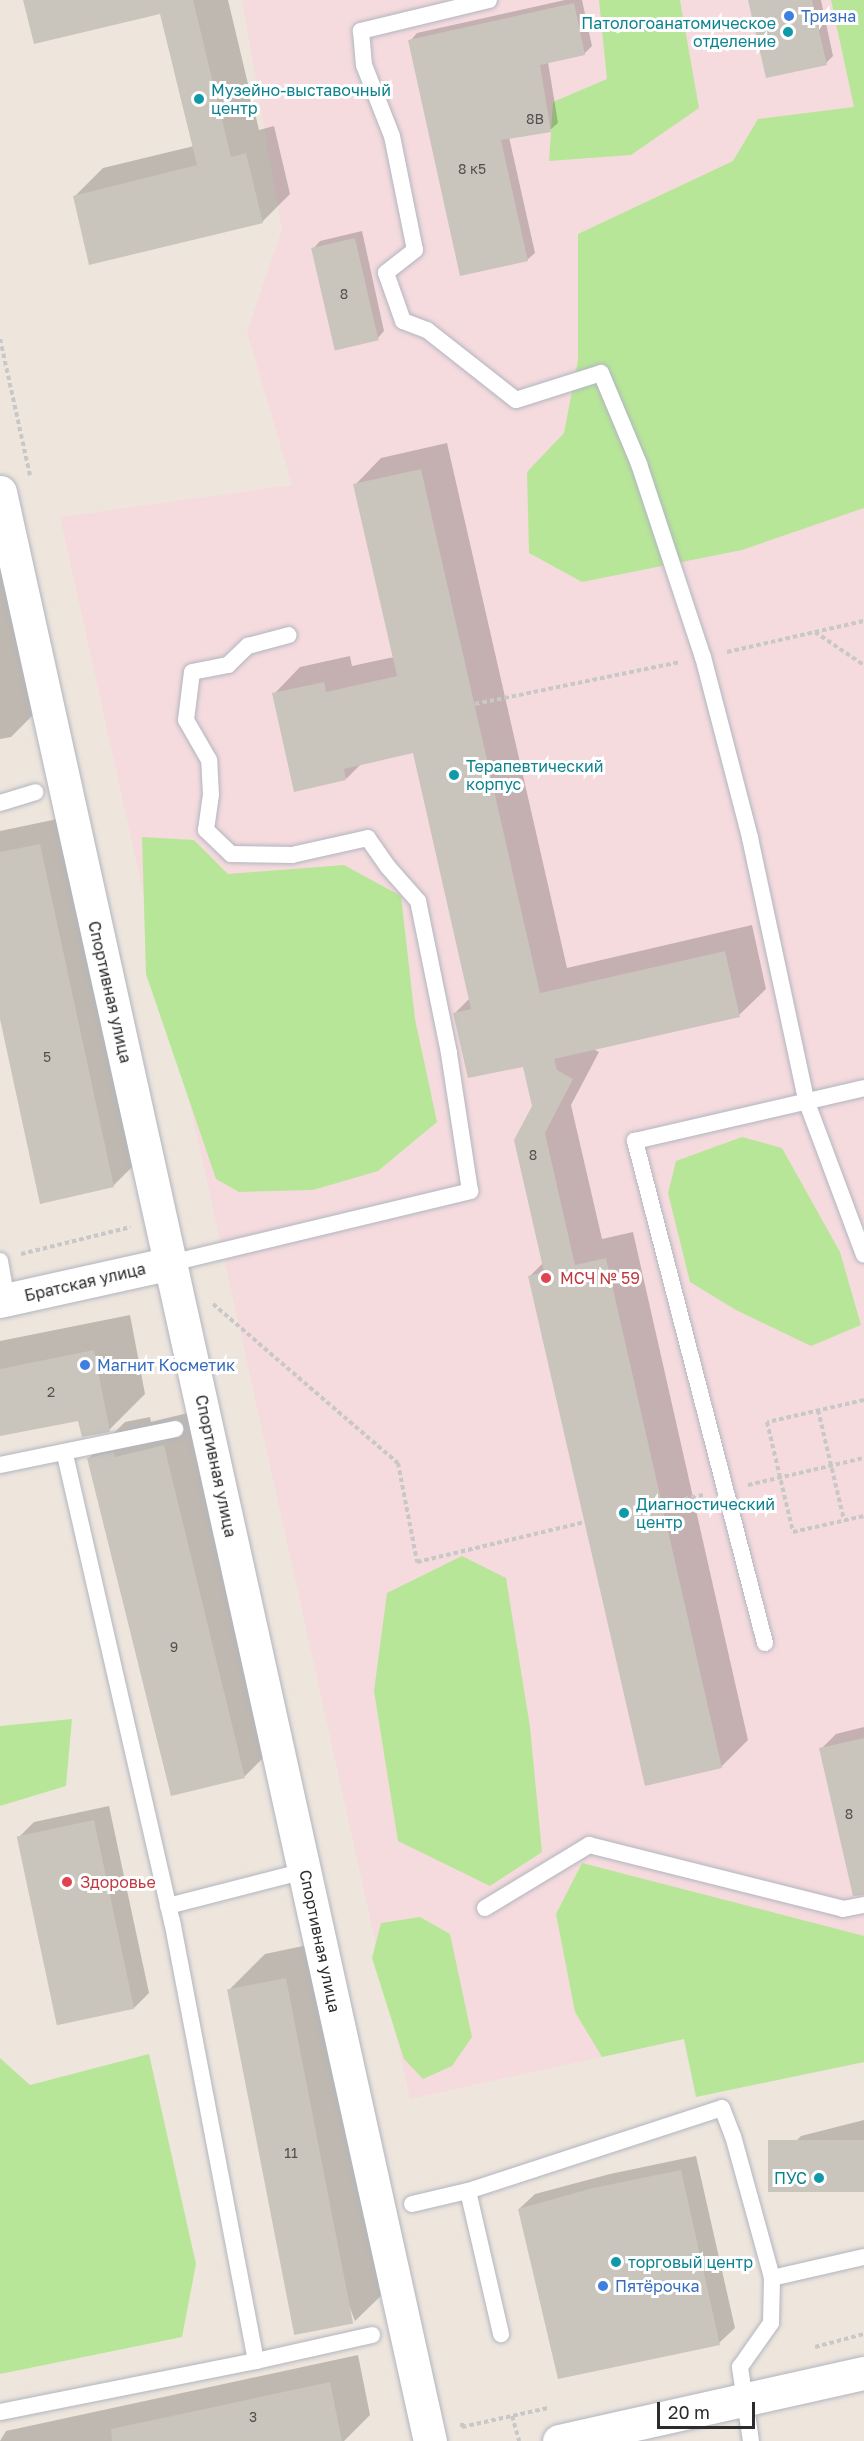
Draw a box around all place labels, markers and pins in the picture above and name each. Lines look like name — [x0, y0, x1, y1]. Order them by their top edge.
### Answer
place label: Тризна — [801, 6, 856, 26]
marker: Тризна — [782, 9, 796, 23]
place label: Патологоанатомическое отделение — [581, 13, 776, 51]
marker: Патологоанатомическое отделение — [781, 25, 795, 39]
place label: Музейно-выставочный центр — [211, 80, 391, 118]
marker: Музейно-выставочный центр — [192, 92, 206, 106]
place label: Терапевтический корпус — [466, 756, 604, 794]
marker: Терапевтический корпус — [447, 768, 461, 782]
place label: МСЧ № 59 — [560, 1268, 640, 1288]
marker: МСЧ № 59 — [537, 1269, 555, 1287]
place label: Магнит Косметик — [97, 1355, 235, 1375]
marker: Магнит Косметик — [78, 1358, 92, 1372]
place label: Диагностический центр — [636, 1494, 775, 1532]
marker: Диагностический центр — [617, 1506, 631, 1520]
place label: Здоровье — [80, 1872, 156, 1892]
marker: Здоровье — [58, 1873, 76, 1891]
place label: ПУС — [774, 2168, 807, 2188]
marker: ПУС — [812, 2171, 826, 2185]
place label: торговый центр — [628, 2252, 753, 2272]
marker: торговый центр — [609, 2255, 623, 2269]
place label: Пятёрочка — [615, 2276, 699, 2296]
marker: Пятёрочка — [596, 2279, 610, 2293]

